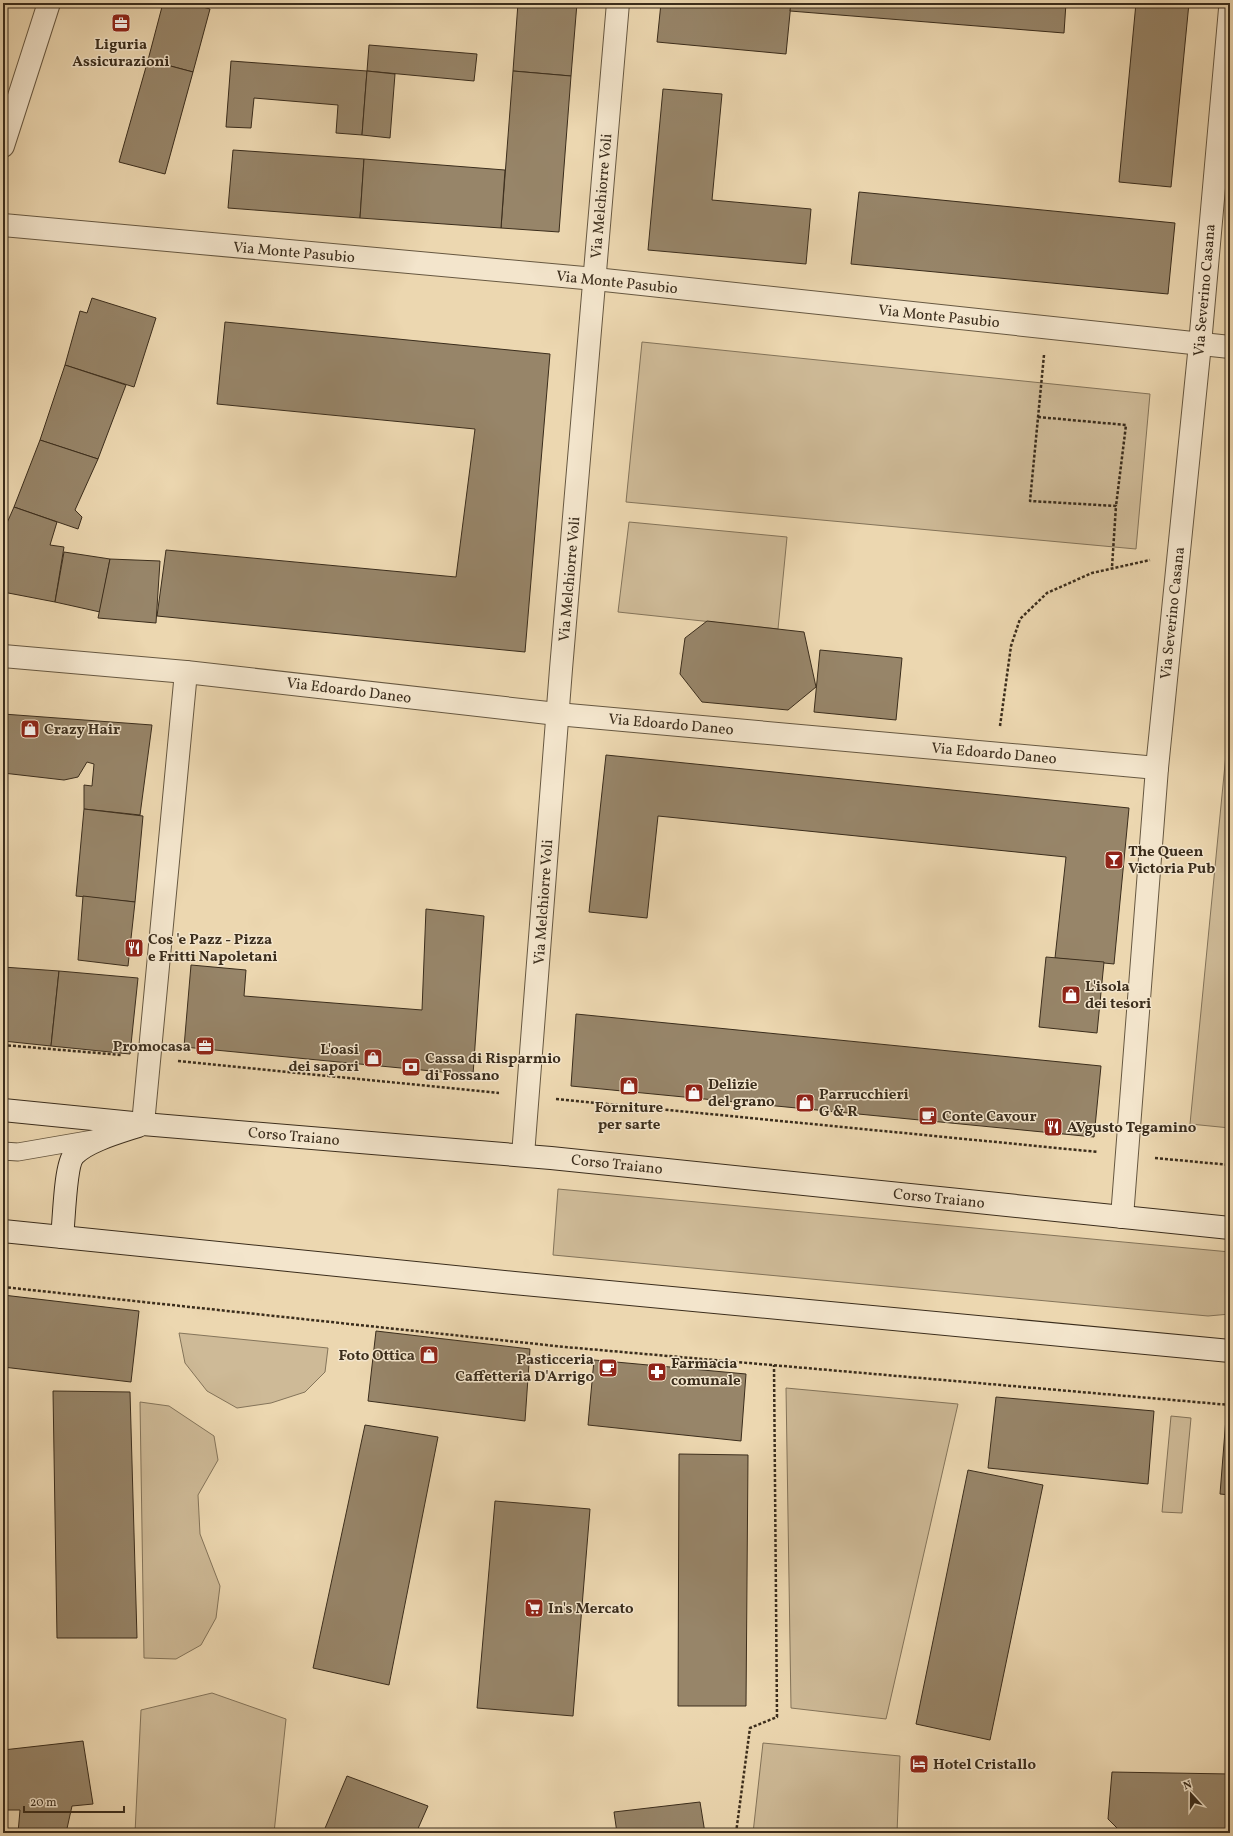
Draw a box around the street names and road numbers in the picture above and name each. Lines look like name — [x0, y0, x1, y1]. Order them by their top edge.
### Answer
street label: Via Melchiorre Voli — [587, 133, 618, 260]
street label: Via Severino Casana — [1189, 223, 1222, 357]
street label: Via Monte Pasubio — [232, 238, 356, 269]
street label: Via Monte Pasubio — [555, 267, 679, 300]
street label: Via Monte Pasubio — [877, 301, 1001, 334]
street label: Via Melchiorre Voli — [555, 516, 586, 643]
street label: Via Severino Casana — [1156, 546, 1191, 680]
street label: Via Edoardo Daneo — [285, 673, 412, 710]
street label: Via Edoardo Daneo — [607, 710, 734, 741]
street label: Via Edoardo Daneo — [930, 739, 1057, 770]
street label: Via Melchiorre Voli — [530, 839, 559, 965]
street label: Corso Traiano — [247, 1123, 341, 1152]
street label: Corso Traiano — [570, 1150, 664, 1181]
street label: Corso Traiano — [892, 1184, 986, 1215]

